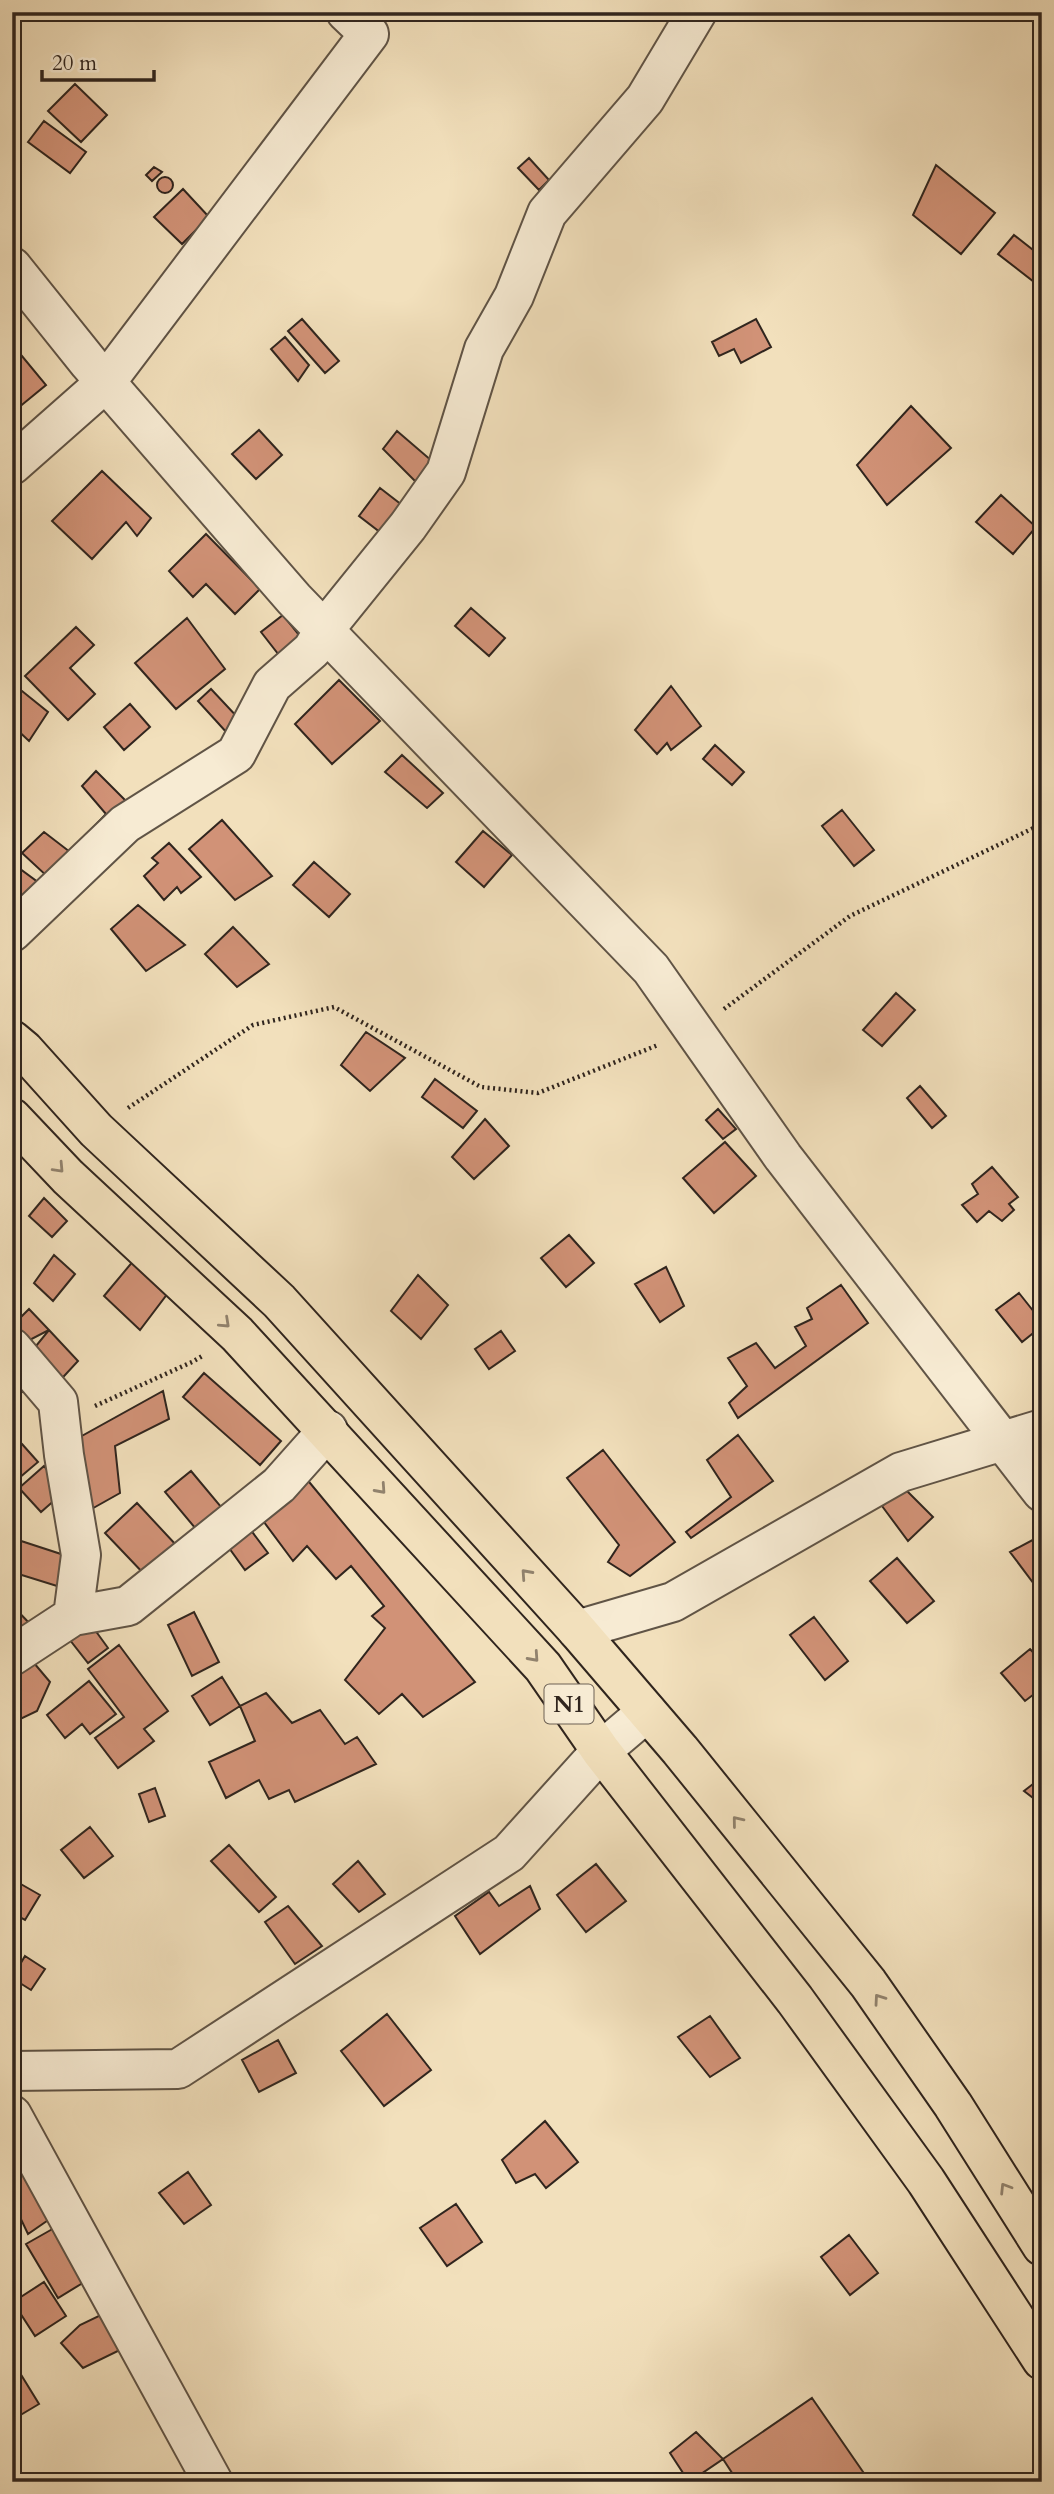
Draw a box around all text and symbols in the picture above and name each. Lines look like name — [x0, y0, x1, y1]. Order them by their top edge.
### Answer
scale bar — [42, 38, 154, 82]
text: 20 m — [52, 49, 97, 78]
one-way arrow — [50, 1160, 63, 1173]
one-way arrow — [217, 1314, 230, 1327]
one-way arrow — [373, 1480, 385, 1493]
one-way arrow — [522, 1569, 535, 1582]
one-way arrow — [526, 1649, 538, 1662]
road number: N1 — [544, 1684, 594, 1723]
one-way arrow — [733, 1817, 746, 1829]
one-way arrow — [875, 1994, 887, 2007]
one-way arrow — [1001, 2183, 1014, 2196]

